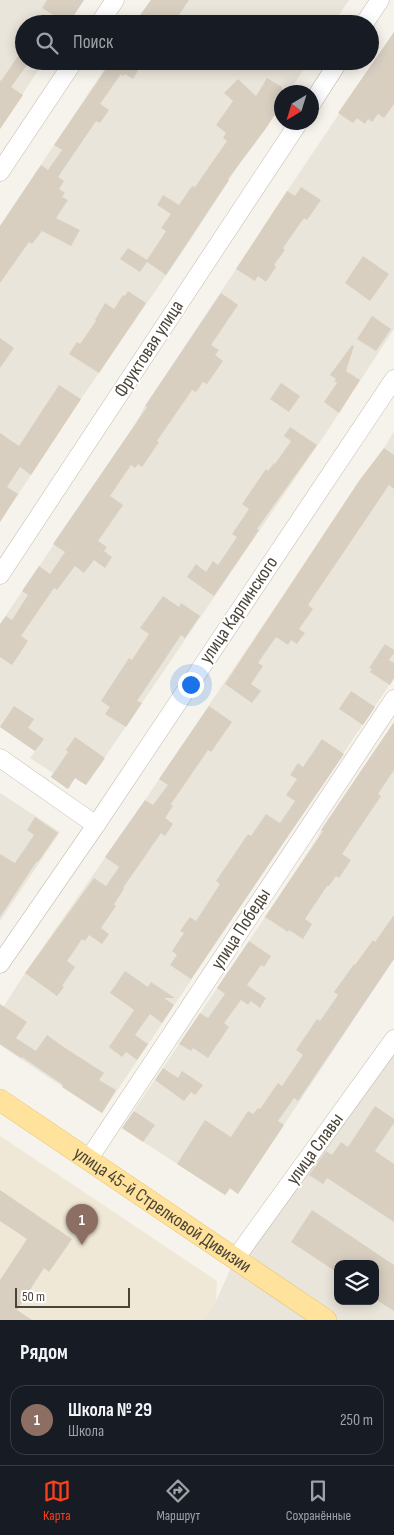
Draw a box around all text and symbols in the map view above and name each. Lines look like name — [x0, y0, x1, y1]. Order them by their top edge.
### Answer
search box — [15, 15, 379, 70]
icon: search — [33, 29, 61, 57]
text: Поиск — [73, 31, 113, 54]
north arrow — [274, 85, 319, 130]
street label: Фруктовая улица — [109, 296, 189, 402]
street label: улица Карпинского — [195, 552, 283, 668]
your location — [178, 672, 204, 698]
street label: улица Победы — [206, 884, 276, 974]
street label: улица Славы — [281, 1109, 349, 1189]
street label: улица 45-й Стрелковой Дивизии — [69, 1141, 256, 1278]
pin: 1 — [66, 1204, 98, 1245]
map controls — [334, 1260, 379, 1305]
button: layers — [334, 1260, 379, 1305]
scale bar — [15, 1285, 130, 1308]
text: 50 m — [22, 1288, 45, 1305]
text: Рядом — [20, 1340, 68, 1365]
text: Школа № 29 — [68, 1399, 152, 1422]
text: 1 — [34, 1411, 40, 1430]
text: 250 m — [340, 1411, 373, 1430]
text: Школа — [68, 1422, 104, 1441]
tab: Карта — [43, 1477, 71, 1524]
tab: Маршрут — [156, 1477, 200, 1524]
tab: Сохранённые — [286, 1477, 351, 1524]

